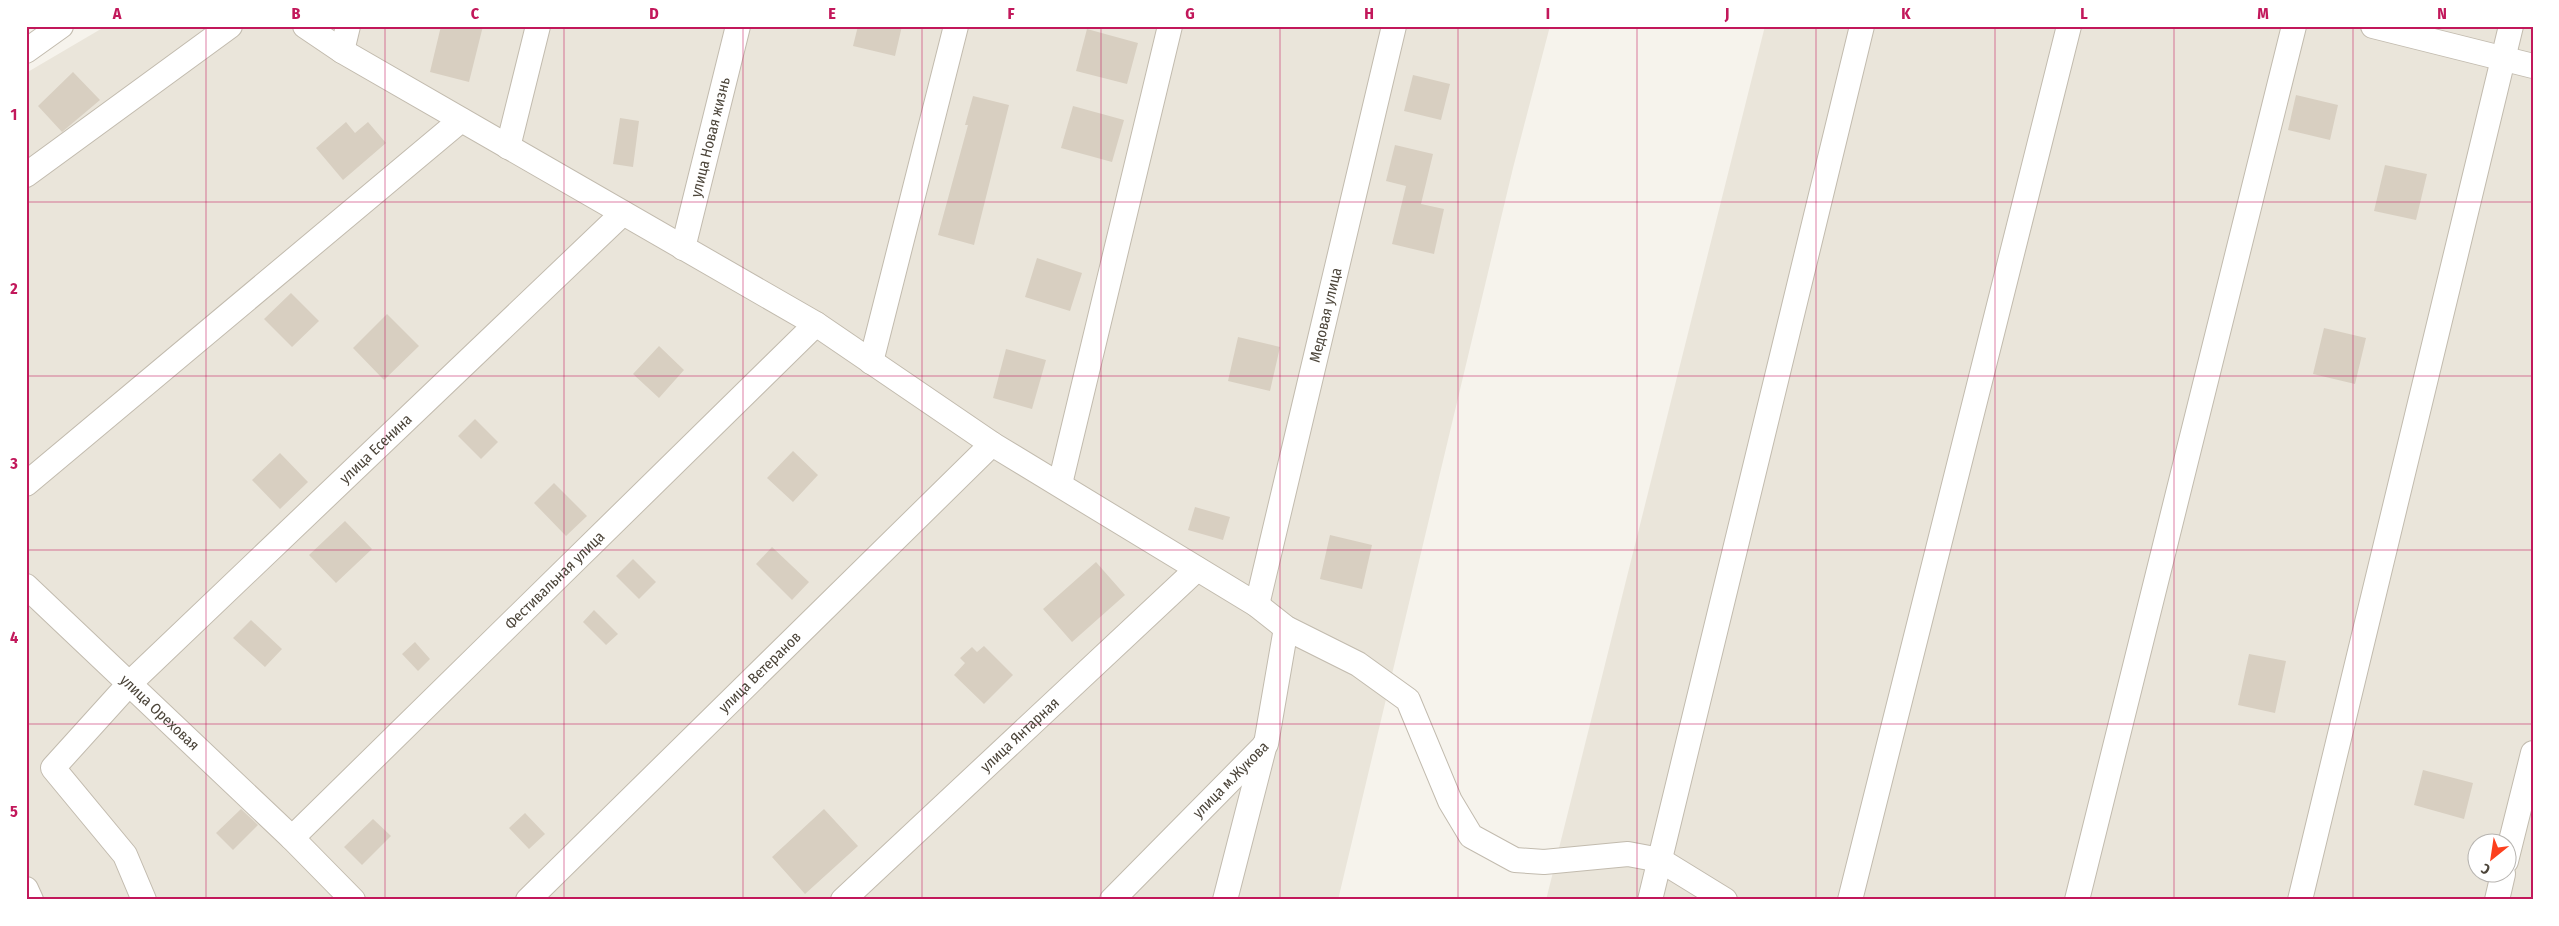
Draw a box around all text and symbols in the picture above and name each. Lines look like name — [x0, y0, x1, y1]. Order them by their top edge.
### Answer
text: A — [112, 4, 122, 23]
text: B — [292, 4, 301, 23]
text: C — [471, 4, 480, 23]
text: D — [649, 4, 659, 23]
text: E — [828, 4, 836, 23]
text: F — [1007, 4, 1015, 23]
text: G — [1185, 4, 1195, 23]
text: H — [1364, 4, 1374, 23]
text: I — [1546, 4, 1550, 23]
text: J — [1724, 4, 1729, 23]
text: K — [1901, 4, 1911, 23]
text: L — [2080, 4, 2088, 23]
text: M — [2257, 4, 2269, 23]
text: N — [2437, 4, 2447, 23]
street label: улица Новая жизнь — [687, 75, 734, 199]
text: 1 — [11, 105, 17, 124]
street label: Медовая улица — [1306, 266, 1346, 364]
text: 2 — [9, 279, 18, 298]
street label: улица Есенина — [336, 410, 416, 487]
text: 3 — [9, 454, 18, 473]
street label: Фестивальная улица — [501, 528, 608, 633]
text: 4 — [10, 628, 18, 647]
street label: улица Ветеранов — [715, 628, 805, 717]
street label: улица Ореховая — [116, 671, 203, 754]
street label: улица Янтарная — [977, 694, 1063, 776]
street label: улица м.Жукова — [1189, 738, 1273, 822]
text: 5 — [10, 802, 18, 821]
north arrow — [2466, 834, 2516, 884]
text: С — [2478, 859, 2493, 878]

